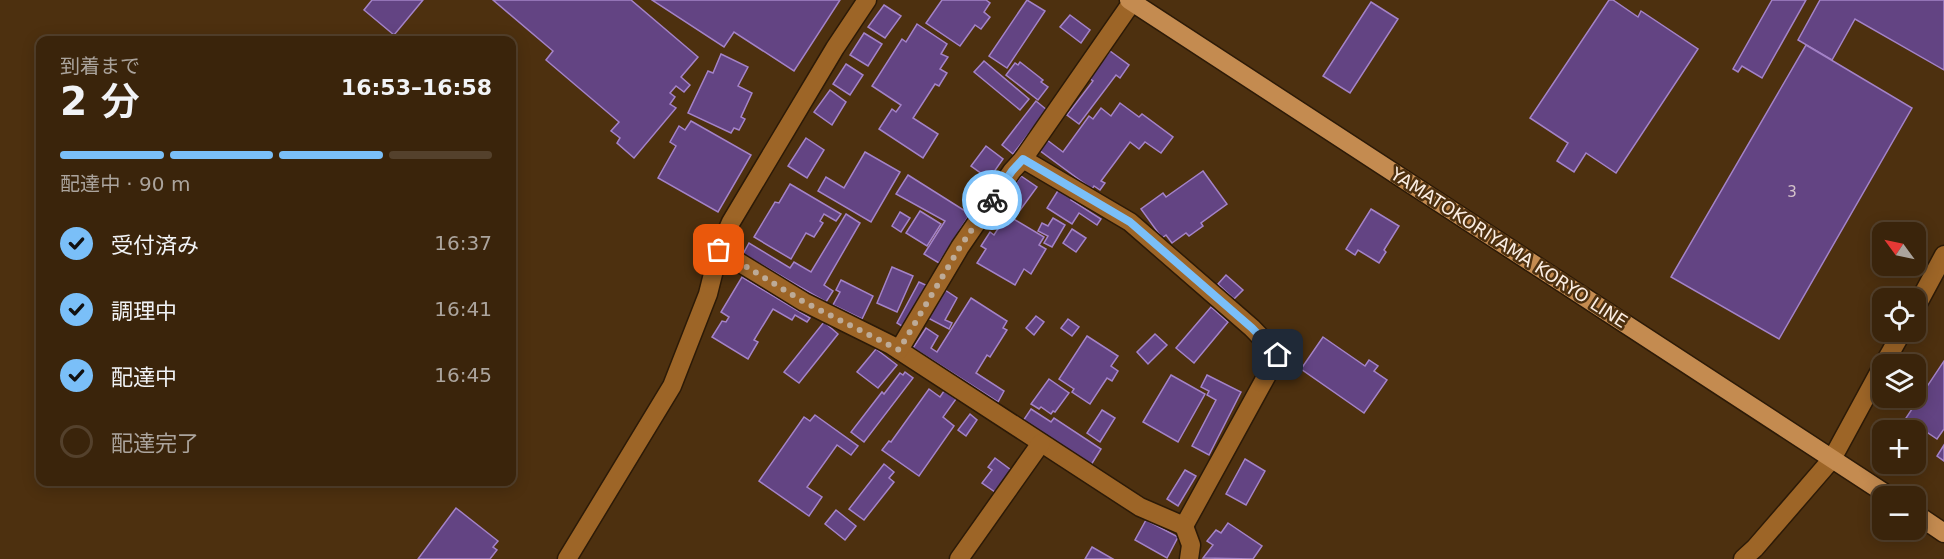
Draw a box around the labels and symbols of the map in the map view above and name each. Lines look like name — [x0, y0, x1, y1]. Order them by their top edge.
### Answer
street label: YAMATOKORIYAMA KORYO LINE — [1386, 162, 1632, 332]
courier — [962, 170, 1022, 230]
house number: 3 — [1787, 183, 1797, 201]
north arrow — [1872, 222, 1926, 276]
pin — [693, 224, 744, 275]
pin — [1252, 329, 1303, 380]

